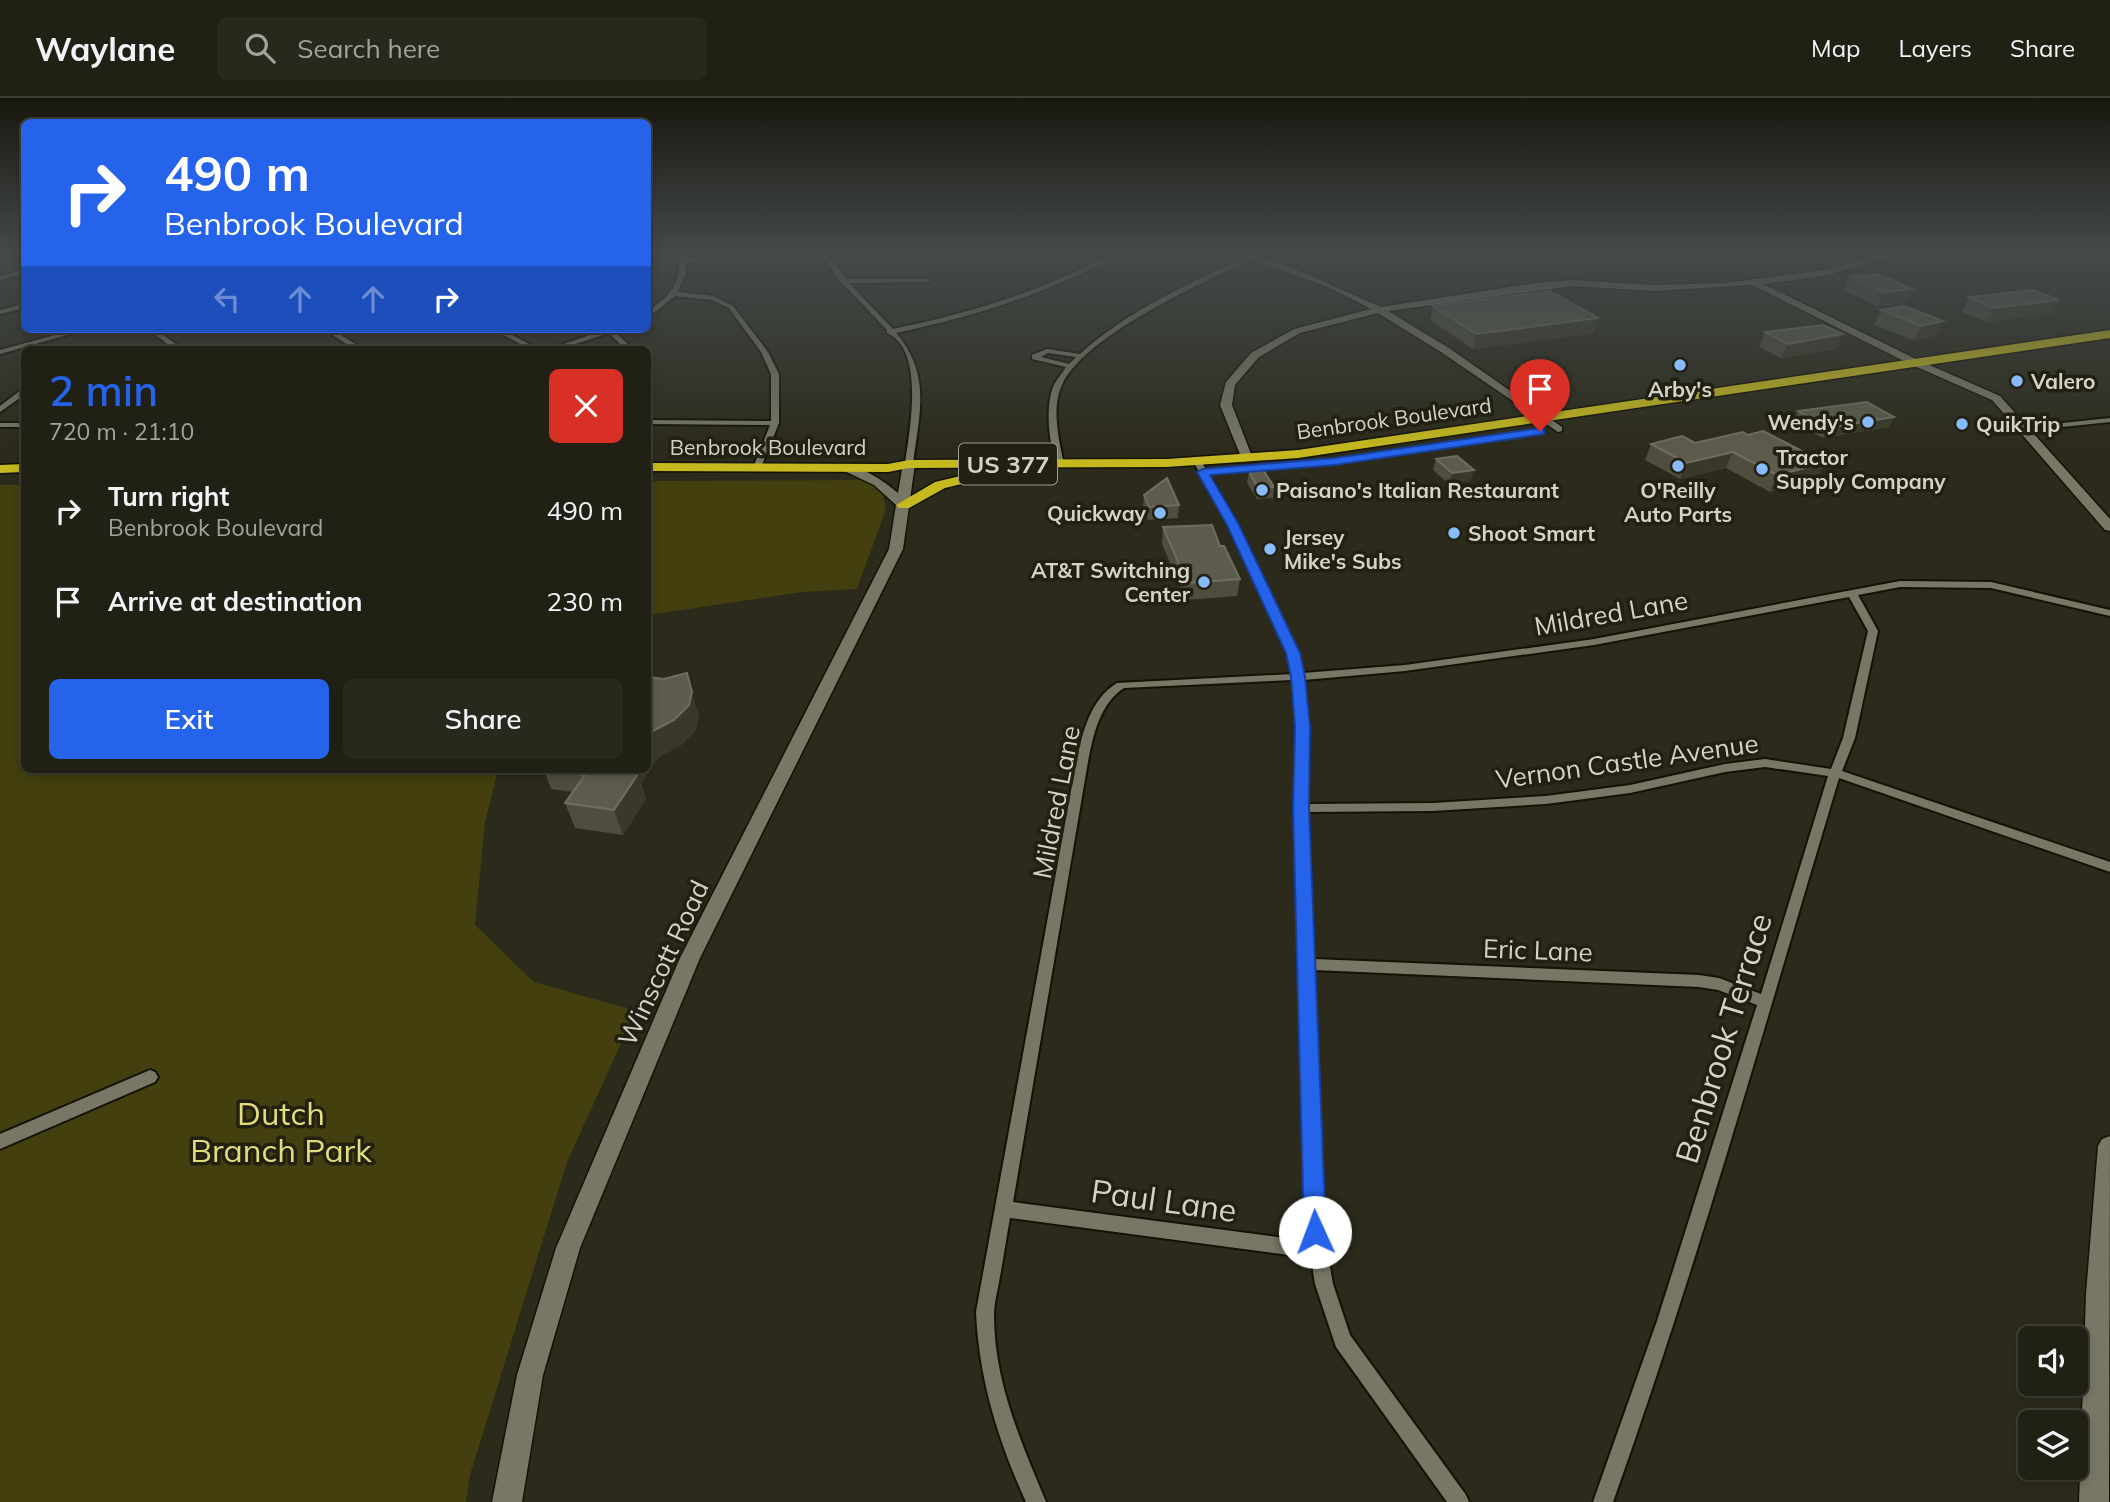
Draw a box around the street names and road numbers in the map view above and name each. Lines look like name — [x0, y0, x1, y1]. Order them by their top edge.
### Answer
street label: Benbrook Boulevard — [1295, 391, 1493, 445]
street label: Benbrook Boulevard — [670, 434, 866, 460]
road number: US 377 — [959, 444, 1057, 484]
street label: Mildred Lane — [1532, 583, 1690, 643]
street label: Mildred Lane — [1025, 723, 1087, 881]
street label: Vernon Castle Avenue — [1494, 726, 1760, 796]
street label: Winscott Road — [610, 875, 716, 1051]
street label: Benbrook Terrace — [1666, 908, 1780, 1168]
street label: Eric Lane — [1483, 932, 1593, 968]
street label: Paul Lane — [1089, 1170, 1239, 1230]

